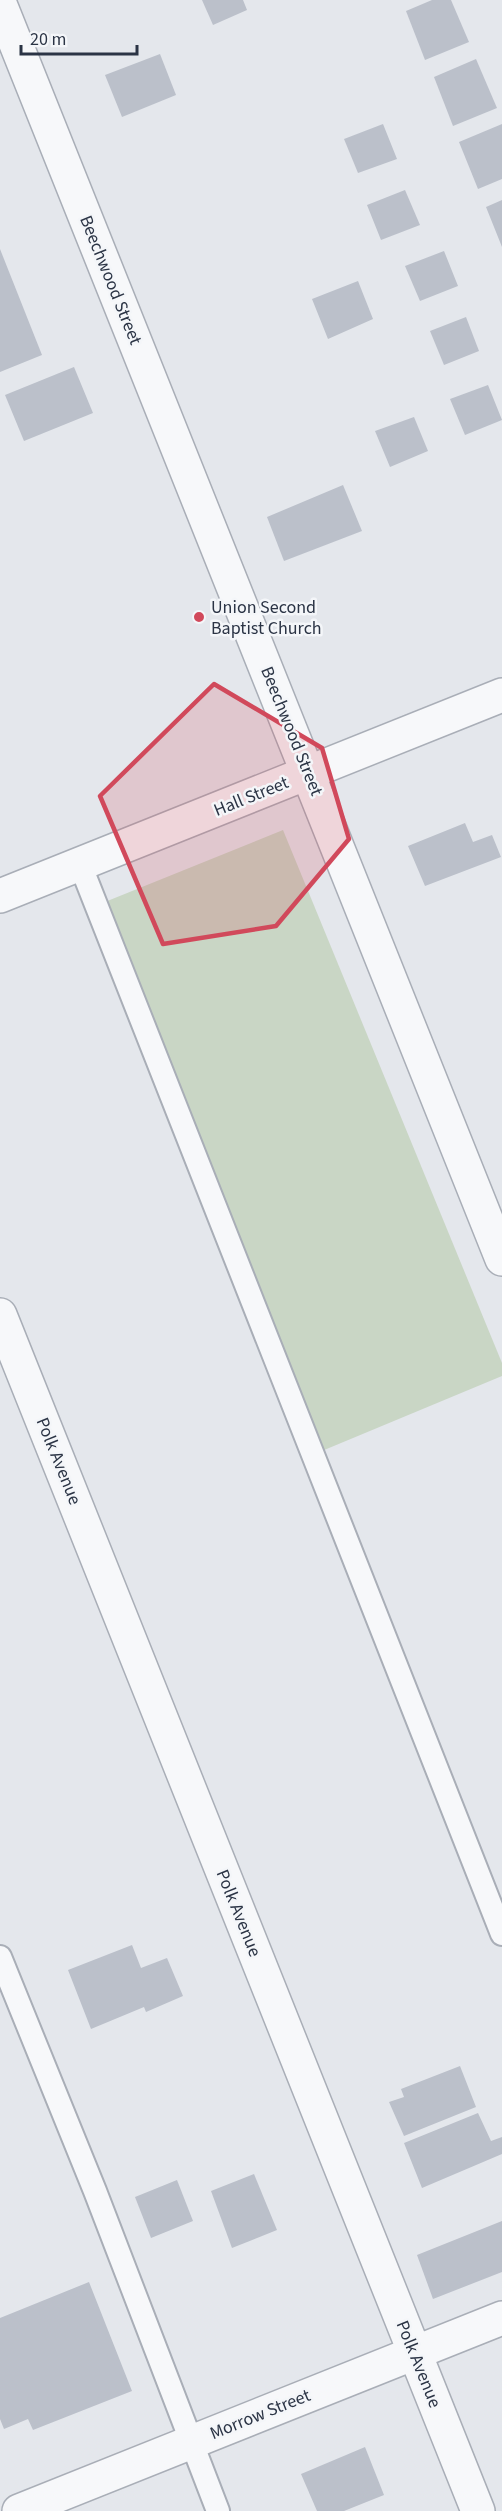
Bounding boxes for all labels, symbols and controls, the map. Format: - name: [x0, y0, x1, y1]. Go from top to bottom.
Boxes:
- scale bar: [21, 18, 136, 56]
- text: 20 m: [30, 27, 66, 52]
- street label: Beechwood Street: [73, 212, 148, 349]
- place label: Union Second Baptist Church: [211, 595, 322, 641]
- marker: Union Second Baptist Church: [192, 610, 206, 624]
- street label: Beechwood Street: [254, 663, 329, 800]
- street label: Hall Street: [210, 770, 292, 823]
- street label: Polk Avenue: [30, 1414, 87, 1509]
- street label: Polk Avenue: [210, 1866, 267, 1961]
- street label: Polk Avenue: [390, 2317, 447, 2412]
- street label: Morrow Street: [206, 2383, 314, 2446]

